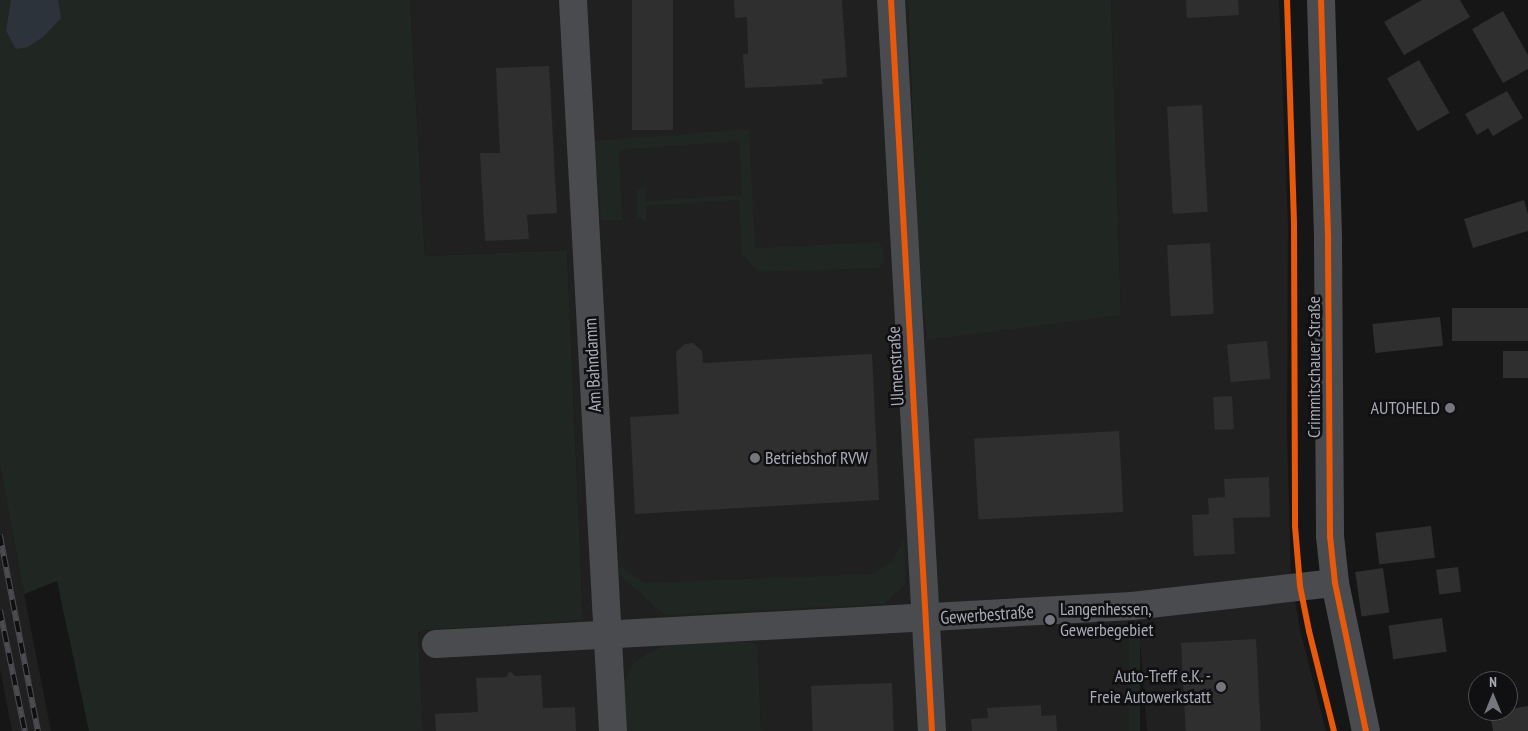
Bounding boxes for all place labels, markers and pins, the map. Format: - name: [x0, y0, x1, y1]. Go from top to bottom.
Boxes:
- place label: AUTOHELD: [1371, 397, 1440, 419]
- marker: AUTOHELD: [1444, 402, 1456, 414]
- place label: Betriebshof RVW: [765, 447, 868, 469]
- marker: Betriebshof RVW: [749, 452, 761, 464]
- place label: Langenhessen, Gewerbegebiet: [1060, 599, 1153, 642]
- marker: Langenhessen, Gewerbegebiet: [1044, 614, 1056, 626]
- place label: Auto-Treff e.K. - Freie Autowerkstatt: [1089, 666, 1211, 709]
- marker: Auto-Treff e.K. - Freie Autowerkstatt: [1215, 681, 1227, 693]

